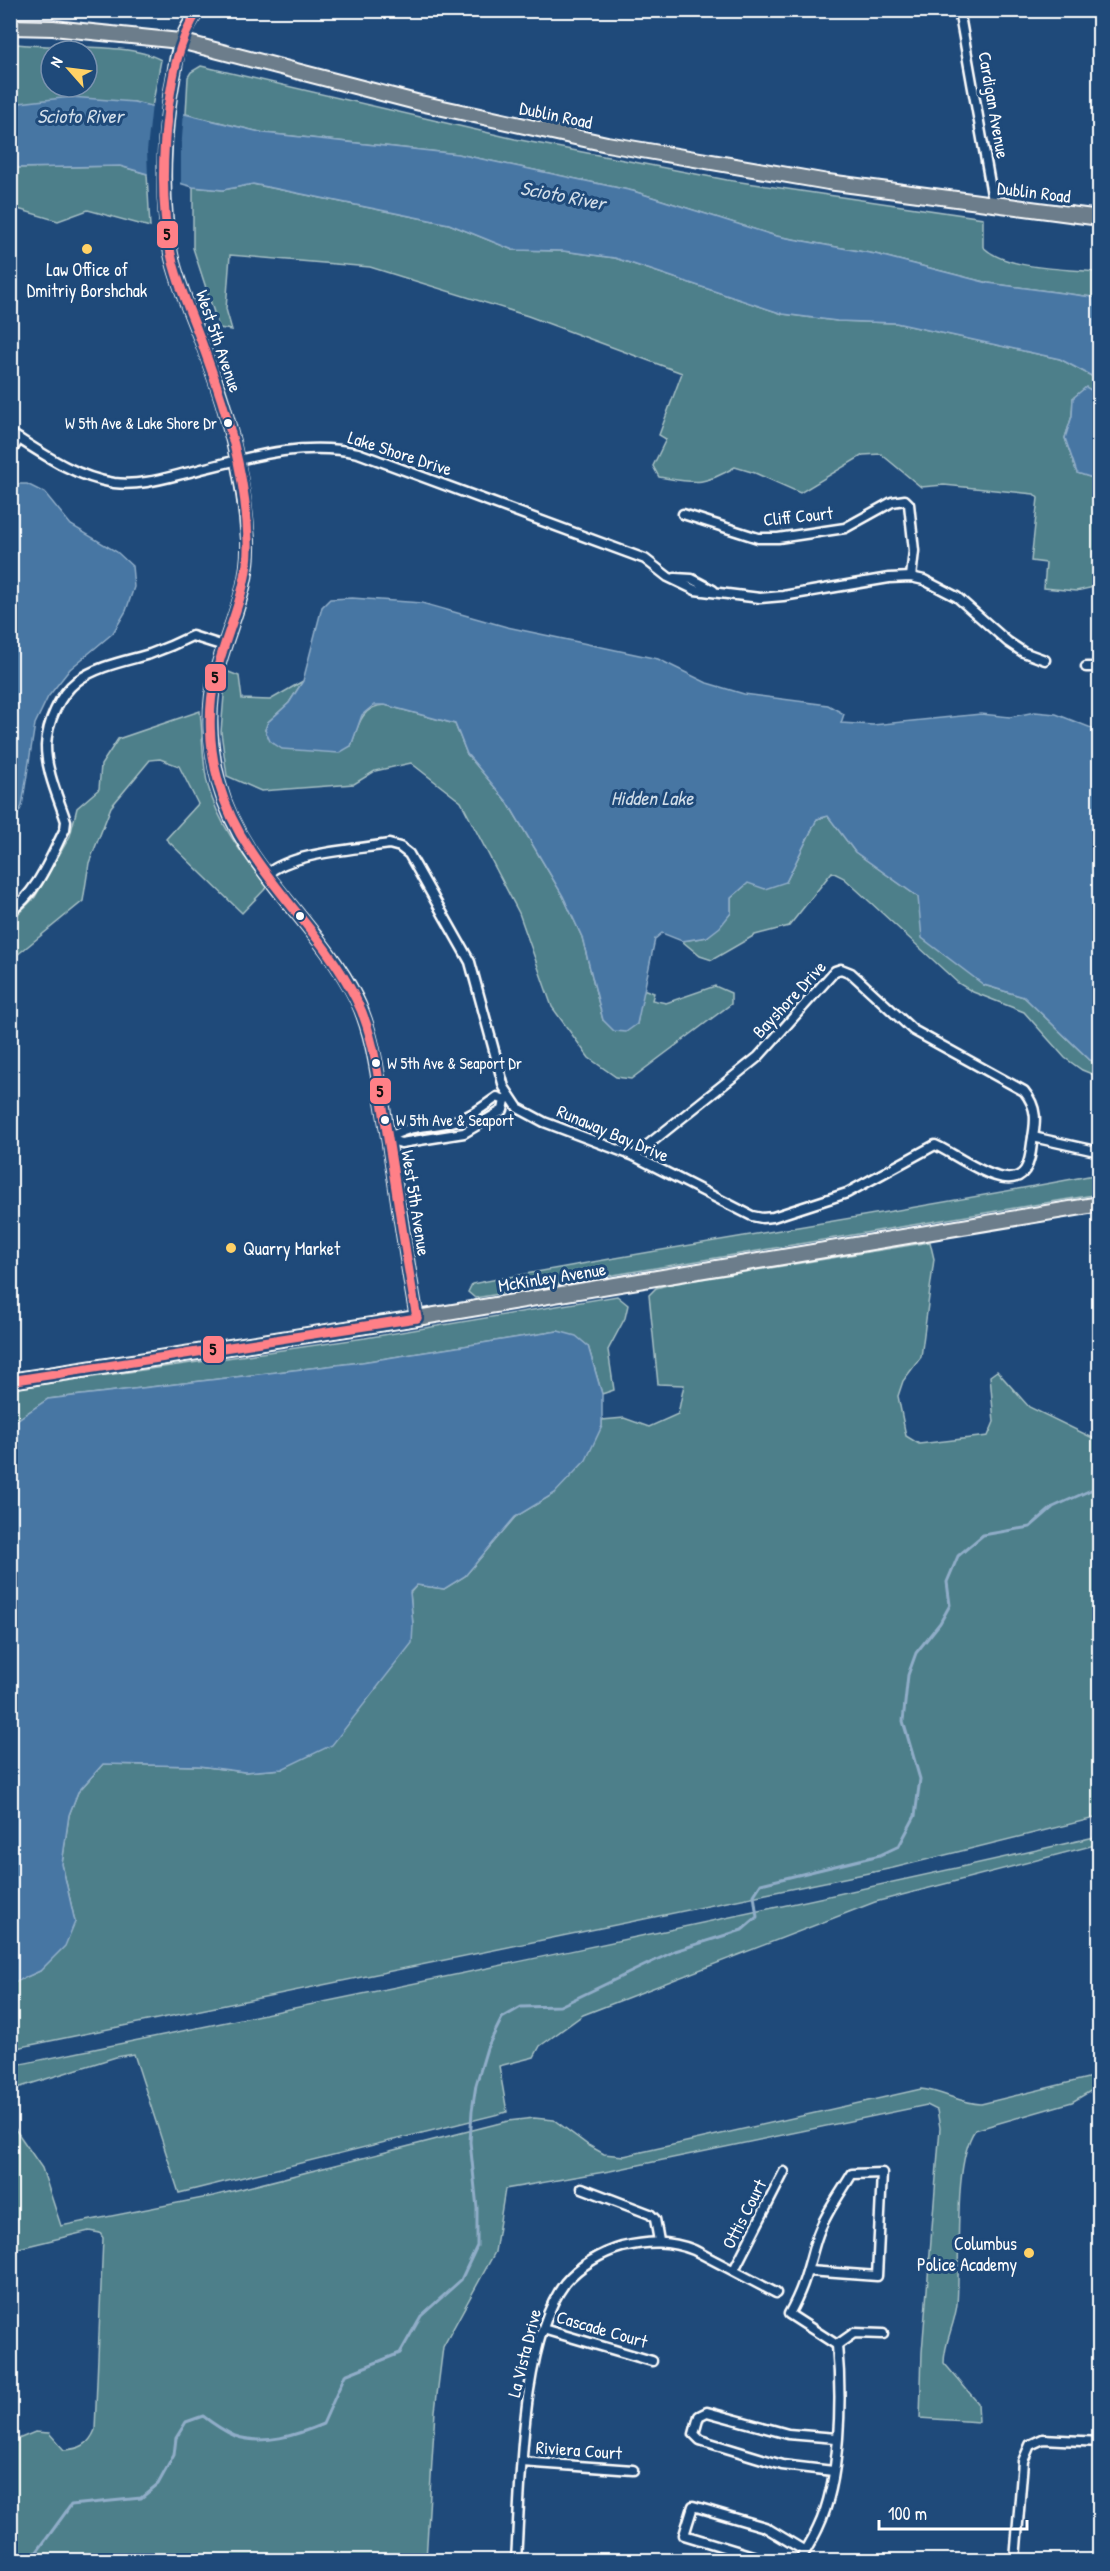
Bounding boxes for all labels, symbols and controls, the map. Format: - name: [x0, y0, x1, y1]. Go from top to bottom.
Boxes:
- north arrow: [39, 39, 99, 99]
- street label: Cardigan Avenue: [972, 50, 1016, 160]
- text: N: [44, 53, 68, 71]
- street label: Dublin Road: [517, 95, 595, 135]
- water label: Scioto River: [37, 102, 125, 129]
- water label: Scioto River: [518, 174, 610, 217]
- street label: Dublin Road: [996, 175, 1072, 209]
- line badge: 5: [156, 220, 179, 249]
- text: 5: [164, 223, 171, 245]
- marker: Law Office of Dmitriy Borshchak: [80, 242, 94, 256]
- place label: Law Office of Dmitriy Borshchak: [27, 257, 148, 303]
- street label: West 5th Avenue: [190, 287, 248, 395]
- place label: W 5th Ave & Lake Shore Dr: [65, 412, 217, 434]
- marker: W 5th Ave & Lake Shore Dr: [222, 417, 234, 429]
- street label: Lake Shore Drive: [345, 424, 455, 482]
- street label: Cliff Court: [762, 500, 835, 532]
- line badge: 5: [204, 663, 227, 692]
- text: 5: [212, 666, 219, 688]
- water label: Hidden Lake: [611, 784, 694, 811]
- unlabelled marker: [294, 910, 306, 922]
- street label: Bayshore Drive: [747, 955, 831, 1043]
- place label: W 5th Ave & Seaport Dr: [387, 1052, 522, 1074]
- marker: W 5th Ave & Seaport Dr: [370, 1057, 382, 1069]
- line badge: 5: [369, 1077, 392, 1105]
- text: 5: [377, 1080, 384, 1102]
- street label: Runaway Bay Drive: [553, 1098, 673, 1168]
- place label: W 5th Ave & Seaport: [396, 1109, 514, 1131]
- marker: W 5th Ave & Seaport: [379, 1114, 391, 1126]
- street label: West 5th Avenue: [395, 1148, 437, 1258]
- place label: Quarry Market: [243, 1236, 341, 1261]
- marker: Quarry Market: [224, 1241, 238, 1255]
- street label: McKinley Avenue: [496, 1256, 608, 1298]
- line badge: 5: [202, 1335, 225, 1364]
- text: 5: [210, 1338, 217, 1360]
- street label: Ottis Court: [716, 2174, 773, 2253]
- place label: Columbus Police Academy: [917, 2231, 1017, 2277]
- marker: Columbus Police Academy: [1022, 2246, 1036, 2260]
- street label: Cascade Court: [554, 2304, 651, 2354]
- street label: La Vista Drive: [501, 2306, 547, 2400]
- street label: Riviera Court: [535, 2435, 624, 2466]
- scale bar: [879, 2493, 1028, 2531]
- text: 100 m: [888, 2501, 927, 2526]

